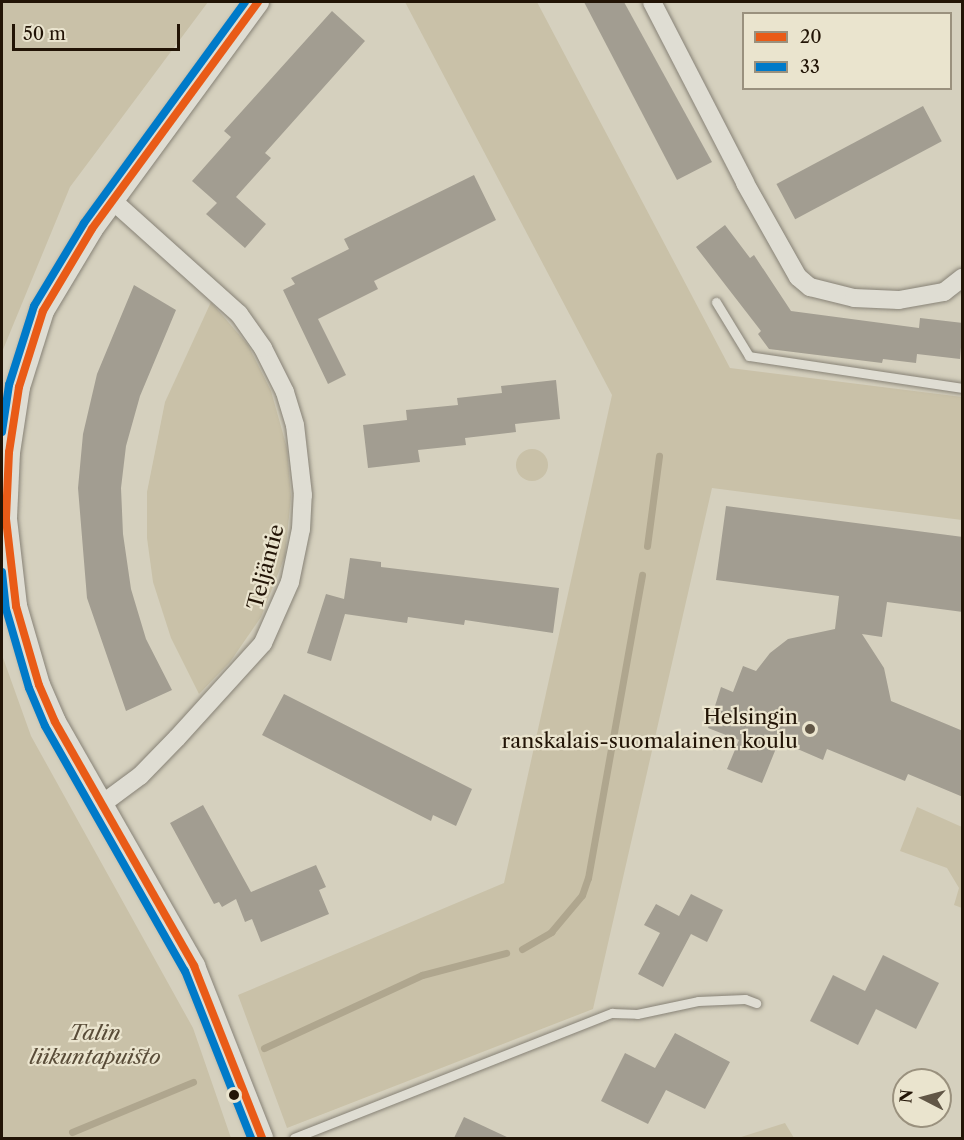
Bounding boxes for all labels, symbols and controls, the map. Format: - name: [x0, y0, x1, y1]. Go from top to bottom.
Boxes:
- scale bar: [15, 12, 183, 50]
- legend: [742, 12, 952, 90]
- text: 50 m: [23, 23, 66, 45]
- text: 20: [800, 26, 822, 48]
- text: 33: [800, 56, 820, 78]
- street label: Teljäntie: [243, 521, 289, 613]
- place label: Helsingin ranskalais-suomalainen koulu: [501, 704, 798, 754]
- marker: Helsingin ranskalais-suomalainen koulu: [803, 722, 817, 736]
- park label: Talin liikuntapuisto: [30, 1020, 160, 1070]
- north arrow: [892, 1068, 952, 1128]
- text: N: [895, 1088, 917, 1104]
- unlabelled marker: [228, 1089, 240, 1101]

